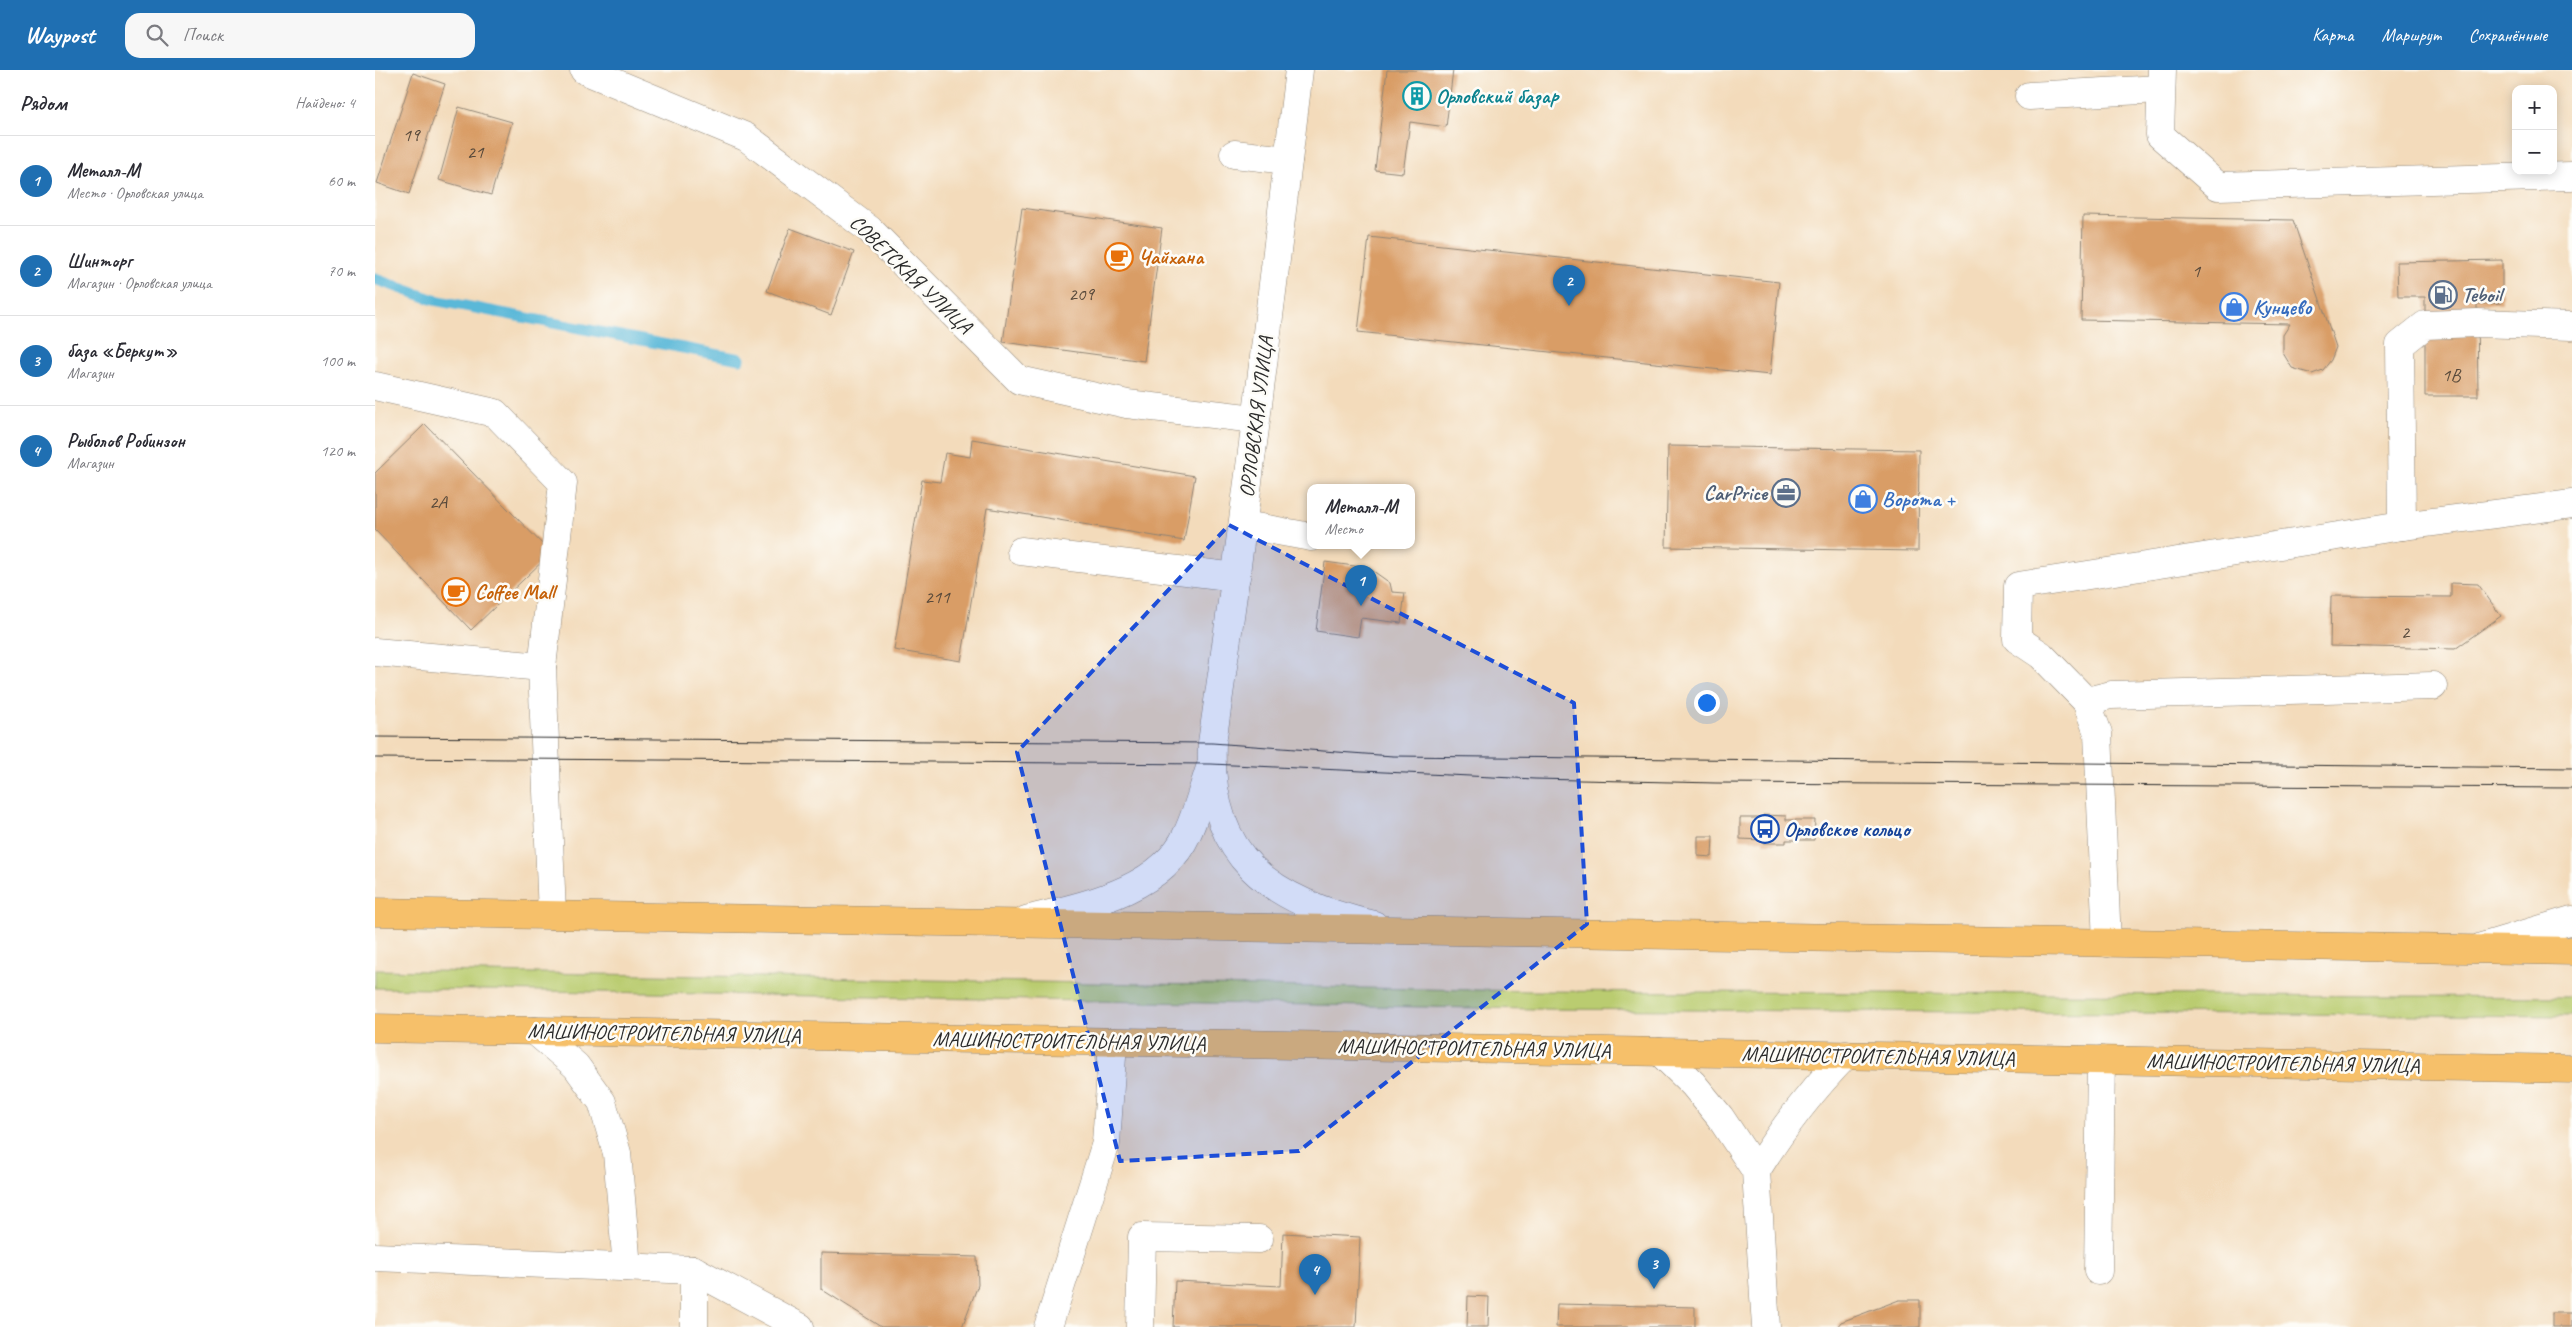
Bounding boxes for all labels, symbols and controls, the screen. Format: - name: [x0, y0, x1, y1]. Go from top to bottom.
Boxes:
- search box: [125, 13, 475, 58]
- text: Waypost: [25, 20, 95, 50]
- icon: search: [143, 21, 171, 49]
- text: Поиск: [183, 23, 223, 47]
- text: Карта: [2312, 24, 2353, 46]
- text: Маршрут: [2381, 24, 2441, 46]
- text: Сохранённые: [2469, 24, 2547, 46]
- building icon: Орловский базар: [1402, 81, 1432, 111]
- place label: Орловский базар: [1436, 83, 1560, 110]
- map controls: [2512, 85, 2557, 175]
- button: +: [2512, 85, 2557, 130]
- text: Рядом: [20, 90, 67, 116]
- text: Найдено: 4: [295, 93, 355, 113]
- house number: 19: [402, 123, 421, 147]
- button: −: [2512, 130, 2557, 175]
- house number: 21: [466, 140, 485, 164]
- text: Металл-М: [67, 159, 140, 183]
- text: 1: [32, 171, 40, 191]
- text: 60 m: [328, 171, 355, 191]
- text: Место · Орловская улица: [67, 183, 203, 203]
- street label: СОВЕТСКАЯ УЛИЦА: [844, 209, 979, 340]
- cafe icon: Чайхана: [1104, 242, 1134, 272]
- place label: Чайхана: [1138, 244, 1205, 270]
- text: Шинторг: [67, 249, 132, 273]
- house number: 1: [2192, 259, 2202, 283]
- text: 2: [32, 261, 40, 281]
- text: 70 m: [328, 261, 355, 281]
- pin: 2: [1553, 265, 1585, 306]
- text: Магазин · Орловская улица: [67, 273, 212, 293]
- fuel station icon: Teboil: [2428, 280, 2458, 310]
- house number: 209: [1068, 282, 1095, 306]
- place label: Teboil: [2462, 282, 2506, 308]
- shop icon: Кунцево: [2219, 292, 2249, 322]
- place label: Кунцево: [2253, 294, 2313, 320]
- street label: ОРЛОВСКАЯ УЛИЦА: [1233, 334, 1279, 499]
- text: база «Беркут»: [67, 339, 177, 363]
- text: 3: [32, 351, 40, 371]
- text: 100 m: [321, 351, 355, 371]
- text: Магазин: [67, 363, 114, 383]
- house number: 1В: [2442, 363, 2461, 387]
- text: Рыболов Робинзон: [67, 429, 185, 453]
- text: 4: [32, 441, 40, 461]
- text: 120 m: [321, 441, 355, 461]
- text: Магазин: [67, 453, 114, 473]
- office icon: CarPrice: [1771, 478, 1801, 508]
- place label: CarPrice: [1704, 480, 1769, 506]
- popup: [1307, 484, 1415, 549]
- shop icon: Ворота +: [1848, 484, 1878, 514]
- place label: Ворота +: [1882, 486, 1957, 512]
- house number: 2А: [429, 490, 449, 514]
- text: Металл-М: [1325, 495, 1397, 519]
- text: Место: [1325, 519, 1363, 539]
- pin: 1: [1345, 565, 1377, 606]
- cafe icon: Coffee Mall: [441, 577, 471, 607]
- place label: Coffee Mall: [475, 579, 559, 605]
- house number: 211: [924, 585, 951, 609]
- house number: 2: [2401, 620, 2411, 644]
- your location: [1694, 690, 1720, 716]
- bus stop icon: Орловское кольцо: [1750, 814, 1780, 844]
- place label: Орловское кольцо: [1784, 816, 1912, 842]
- street label: МАШИНОСТРОИТЕЛЬНАЯ УЛИЦА: [527, 1018, 801, 1048]
- street label: МАШИНОСТРОИТЕЛЬНАЯ УЛИЦА: [932, 1026, 1206, 1056]
- street label: МАШИНОСТРОИТЕЛЬНАЯ УЛИЦА: [1337, 1033, 1611, 1063]
- street label: МАШИНОСТРОИТЕЛЬНАЯ УЛИЦА: [1741, 1041, 2015, 1071]
- street label: МАШИНОСТРОИТЕЛЬНАЯ УЛИЦА: [2146, 1048, 2420, 1078]
- pin: 3: [1638, 1248, 1670, 1289]
- pin: 4: [1299, 1254, 1331, 1295]

